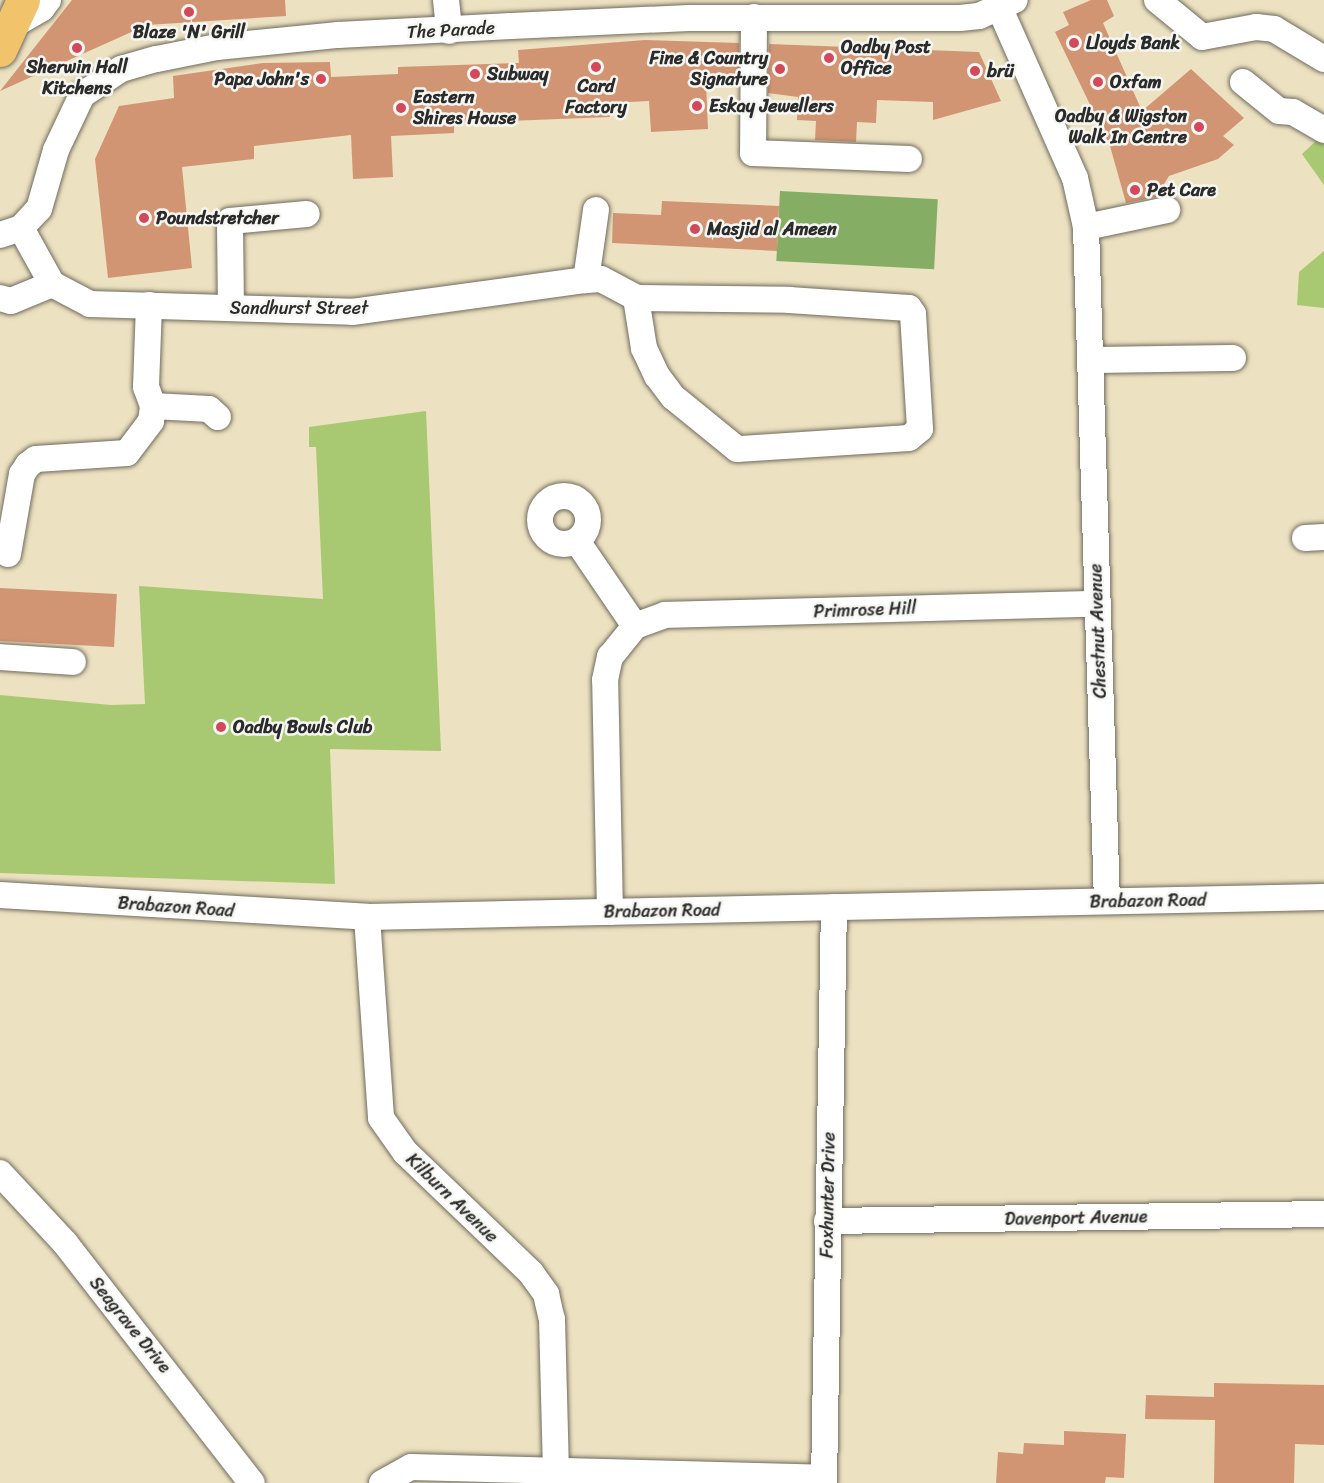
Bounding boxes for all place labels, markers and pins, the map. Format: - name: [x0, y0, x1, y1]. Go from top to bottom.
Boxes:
- marker: Blaze 'N' Grill: [182, 5, 196, 19]
- place label: Blaze 'N' Grill: [133, 21, 245, 43]
- place label: Lloyds Bank: [1086, 32, 1180, 54]
- marker: Lloyds Bank: [1067, 36, 1081, 50]
- place label: Oadby Post Office: [841, 37, 931, 80]
- marker: Sherwin Hall Kitchens: [70, 41, 84, 55]
- place label: Fine & Country Signature: [649, 48, 768, 90]
- marker: Oadby Post Office: [822, 51, 836, 65]
- place label: Sherwin Hall Kitchens: [26, 57, 128, 100]
- marker: Card Factory: [589, 60, 603, 74]
- place label: brü: [987, 60, 1014, 82]
- marker: Fine & Country Signature: [773, 62, 787, 76]
- place label: Subway: [487, 63, 549, 85]
- marker: brü: [968, 64, 982, 78]
- marker: Subway: [468, 67, 482, 81]
- place label: Papa John's: [215, 68, 309, 90]
- place label: Oxfam: [1110, 71, 1162, 93]
- marker: Papa John's: [314, 72, 328, 86]
- marker: Oxfam: [1091, 75, 1105, 89]
- place label: Card Factory: [565, 76, 627, 118]
- place label: Eastern Shires House: [413, 87, 516, 130]
- place label: Eskay Jewellers: [709, 95, 834, 117]
- marker: Eskay Jewellers: [690, 99, 704, 113]
- marker: Eastern Shires House: [394, 101, 408, 115]
- place label: Oadby & Wigston Walk In Centre: [1055, 106, 1187, 148]
- marker: Oadby & Wigston Walk In Centre: [1192, 120, 1206, 134]
- place label: Pet Care: [1147, 179, 1217, 201]
- marker: Pet Care: [1128, 183, 1142, 197]
- place label: Poundstretcher: [156, 207, 279, 229]
- marker: Poundstretcher: [137, 211, 151, 225]
- place label: Masjid al Ameen: [707, 218, 837, 240]
- marker: Masjid al Ameen: [688, 222, 702, 236]
- place label: Oadby Bowls Club: [233, 716, 372, 738]
- marker: Oadby Bowls Club: [214, 720, 228, 734]

